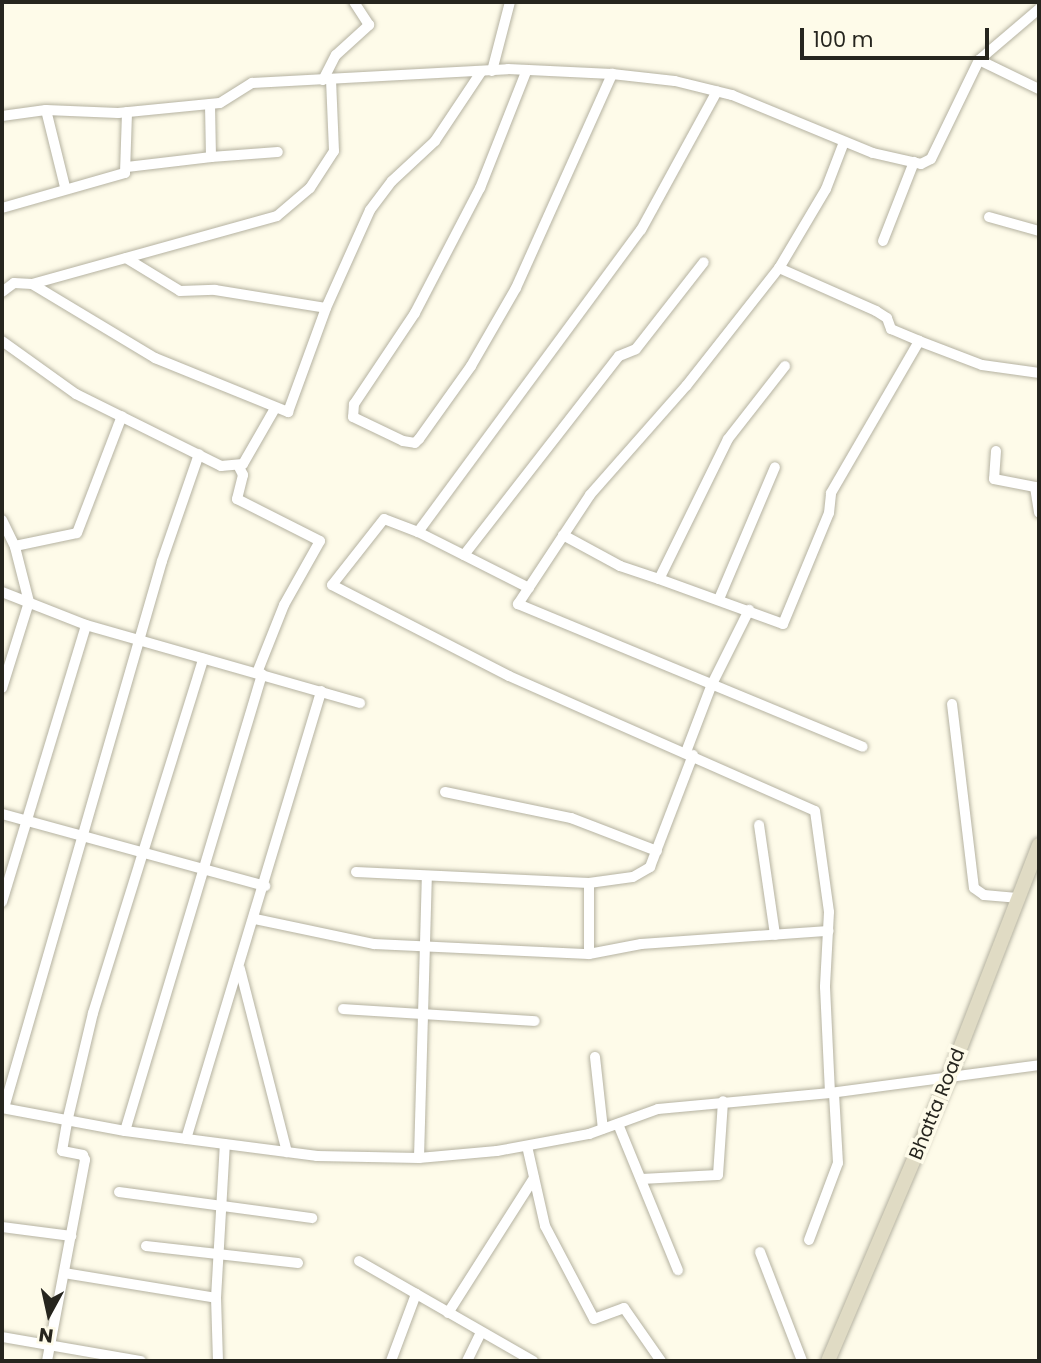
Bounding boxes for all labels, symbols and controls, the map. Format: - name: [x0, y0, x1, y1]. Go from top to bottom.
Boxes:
- scale bar: [803, 14, 992, 58]
- text: 100 m: [813, 25, 873, 54]
- street label: Bhatta Road: [904, 1045, 970, 1163]
- north arrow: [14, 1279, 84, 1349]
- text: N: [37, 1321, 55, 1350]

